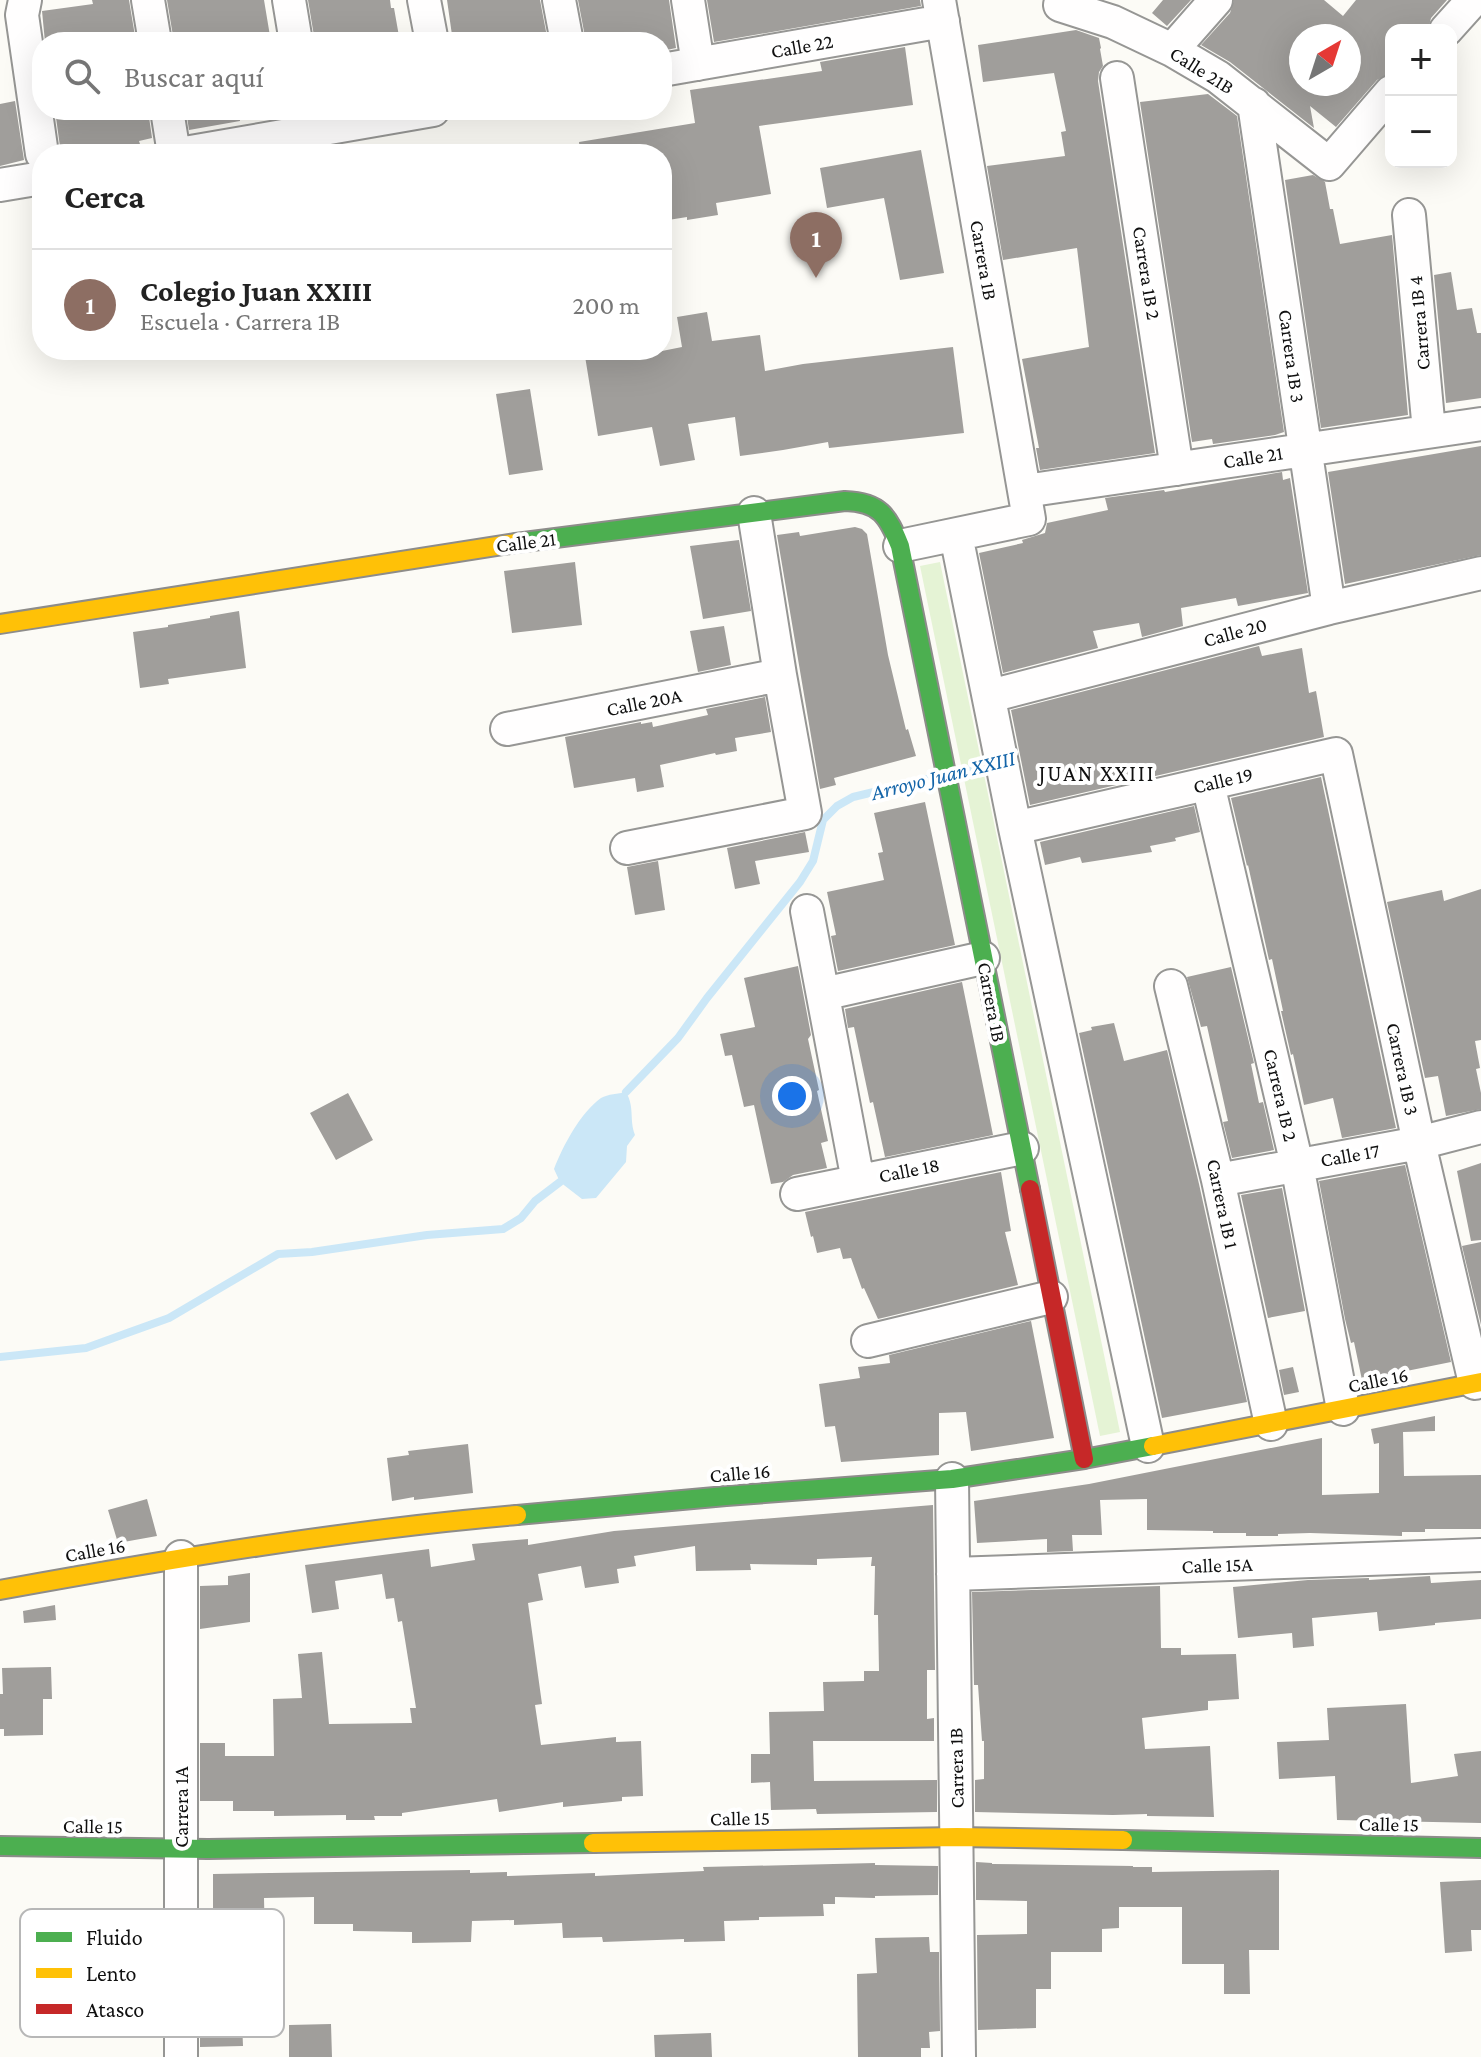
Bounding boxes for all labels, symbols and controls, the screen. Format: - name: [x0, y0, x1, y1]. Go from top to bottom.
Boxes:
- north arrow: [1289, 24, 1361, 96]
- map controls: [1385, 24, 1457, 168]
- button: +: [1385, 24, 1457, 96]
- street label: Calle 22: [769, 30, 835, 62]
- search box: [32, 32, 672, 120]
- street label: Calle 21B: [1166, 42, 1238, 98]
- icon: search: [60, 54, 104, 98]
- text: Buscar aquí: [124, 60, 264, 93]
- button: −: [1385, 96, 1457, 168]
- text: Cerca: [64, 178, 145, 215]
- pin: 1: [790, 212, 842, 278]
- street label: Carrera 1B: [966, 218, 1002, 302]
- street label: Carrera 1B 2: [1129, 225, 1165, 321]
- text: Colegio Juan XXIII: [140, 274, 372, 307]
- street label: Carrera 1B 4: [1404, 275, 1434, 371]
- text: 1: [85, 291, 95, 320]
- text: 200 m: [572, 291, 640, 320]
- text: Escuela · Carrera 1B: [140, 307, 340, 336]
- street label: Carrera 1B 3: [1275, 308, 1309, 404]
- street label: Calle 21: [1222, 441, 1284, 473]
- street label: Calle 21: [495, 527, 557, 557]
- street label: Calle 20: [1201, 613, 1269, 651]
- street label: Calle 20A: [605, 684, 684, 720]
- water label: Arroyo Juan XXIII: [867, 745, 1019, 805]
- district label: JUAN XXIII: [1037, 761, 1155, 786]
- street label: Calle 19: [1191, 762, 1255, 798]
- street label: Carrera 1B: [973, 960, 1011, 1044]
- street label: Carrera 1B 3: [1382, 1021, 1424, 1117]
- street label: Carrera 1B 2: [1260, 1047, 1302, 1143]
- your location: [772, 1076, 812, 1116]
- street label: Calle 17: [1319, 1139, 1381, 1171]
- street label: Calle 18: [877, 1153, 941, 1187]
- street label: Carrera 1B 1: [1203, 1157, 1243, 1251]
- street label: Calle 16: [1346, 1363, 1410, 1397]
- street label: Calle 16: [709, 1459, 771, 1487]
- street label: Calle 16: [63, 1534, 127, 1566]
- street label: Calle 15A: [1181, 1553, 1254, 1577]
- street label: Carrera 1B: [944, 1727, 968, 1809]
- street label: Carrera 1A: [170, 1766, 192, 1848]
- street label: Calle 15: [710, 1806, 770, 1830]
- street label: Calle 15: [1359, 1812, 1419, 1836]
- street label: Calle 15: [63, 1814, 123, 1838]
- legend: [20, 1909, 284, 2037]
- text: Fluido: [86, 1925, 143, 1950]
- text: Lento: [86, 1961, 137, 1986]
- text: Atasco: [86, 1997, 144, 2022]

